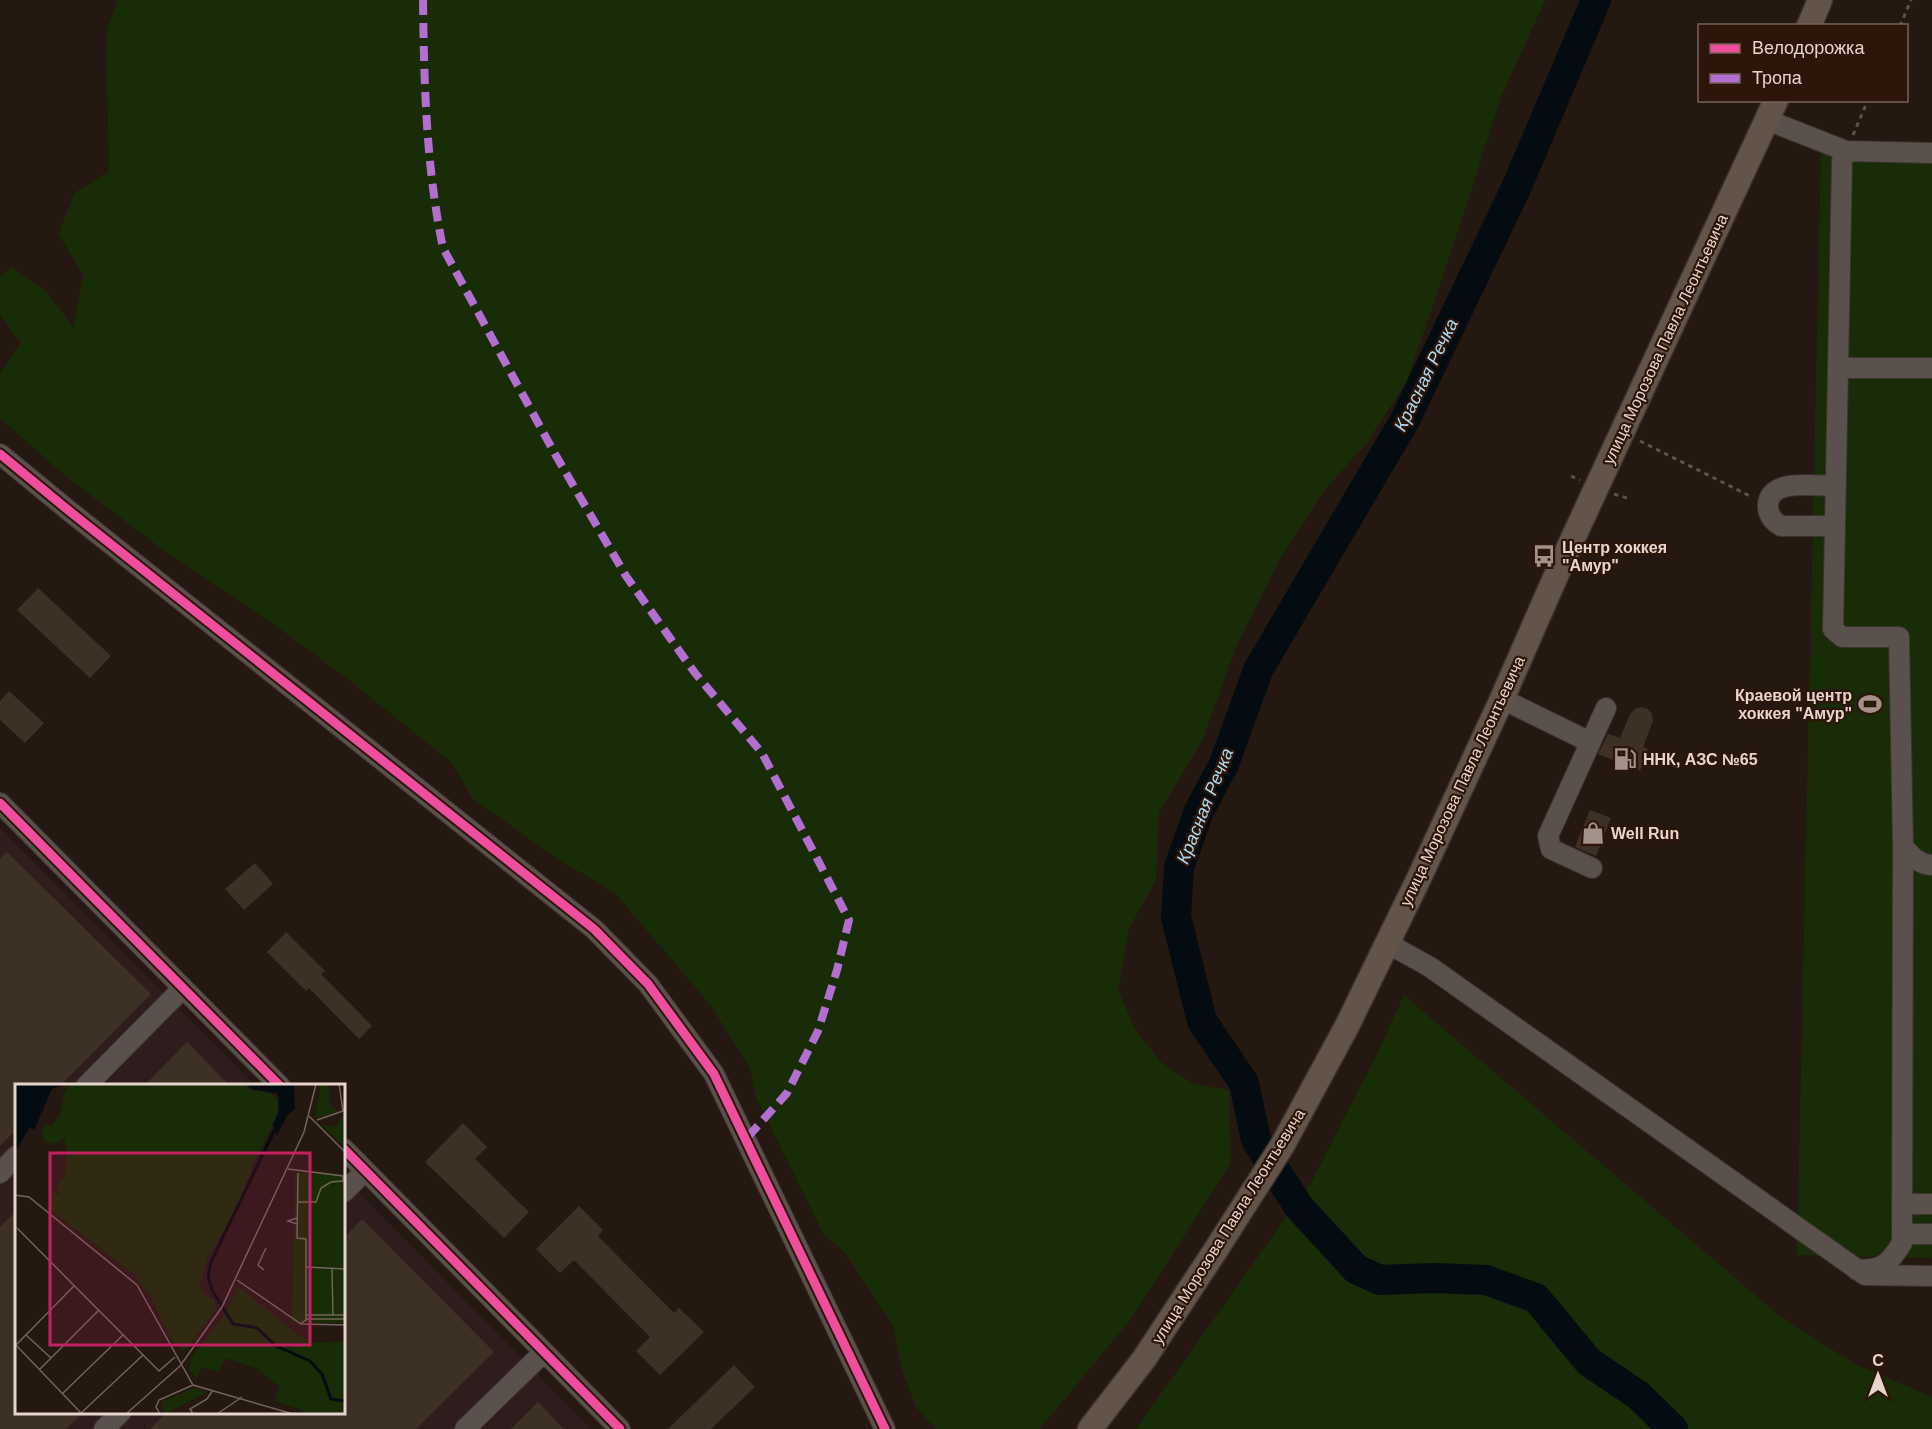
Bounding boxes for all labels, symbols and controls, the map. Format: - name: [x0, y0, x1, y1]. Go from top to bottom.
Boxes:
- legend: [1698, 24, 1908, 102]
- text: Велодорожка: [1752, 38, 1865, 58]
- text: Тропа: [1752, 68, 1803, 88]
- street label: улица Морозова Павла Леонтьевича: [1600, 211, 1731, 467]
- water label: Красная Речка: [1390, 315, 1462, 435]
- place label: Центр хоккея "Амур": [1562, 539, 1667, 574]
- bus stop icon: Центр хоккея "Амур": [1531, 543, 1557, 569]
- street label: улица Морозова Павла Леонтьевича: [1397, 653, 1528, 909]
- place label: Краевой центр хоккея "Амур": [1735, 687, 1852, 722]
- sports icon: Краевой центр хоккея "Амур": [1857, 691, 1883, 717]
- water label: Красная Речка: [1173, 745, 1237, 867]
- fuel station icon: ННК, АЗС №65: [1612, 746, 1638, 772]
- place label: ННК, АЗС №65: [1643, 751, 1758, 768]
- shop icon: Well Run: [1580, 820, 1606, 846]
- place label: Well Run: [1611, 825, 1679, 842]
- inset map: [15, 1084, 345, 1414]
- street label: улица Морозова Павла Леонтьевича: [1149, 1106, 1308, 1347]
- north arrow: [1848, 1345, 1908, 1405]
- text: С: [1872, 1352, 1884, 1369]

